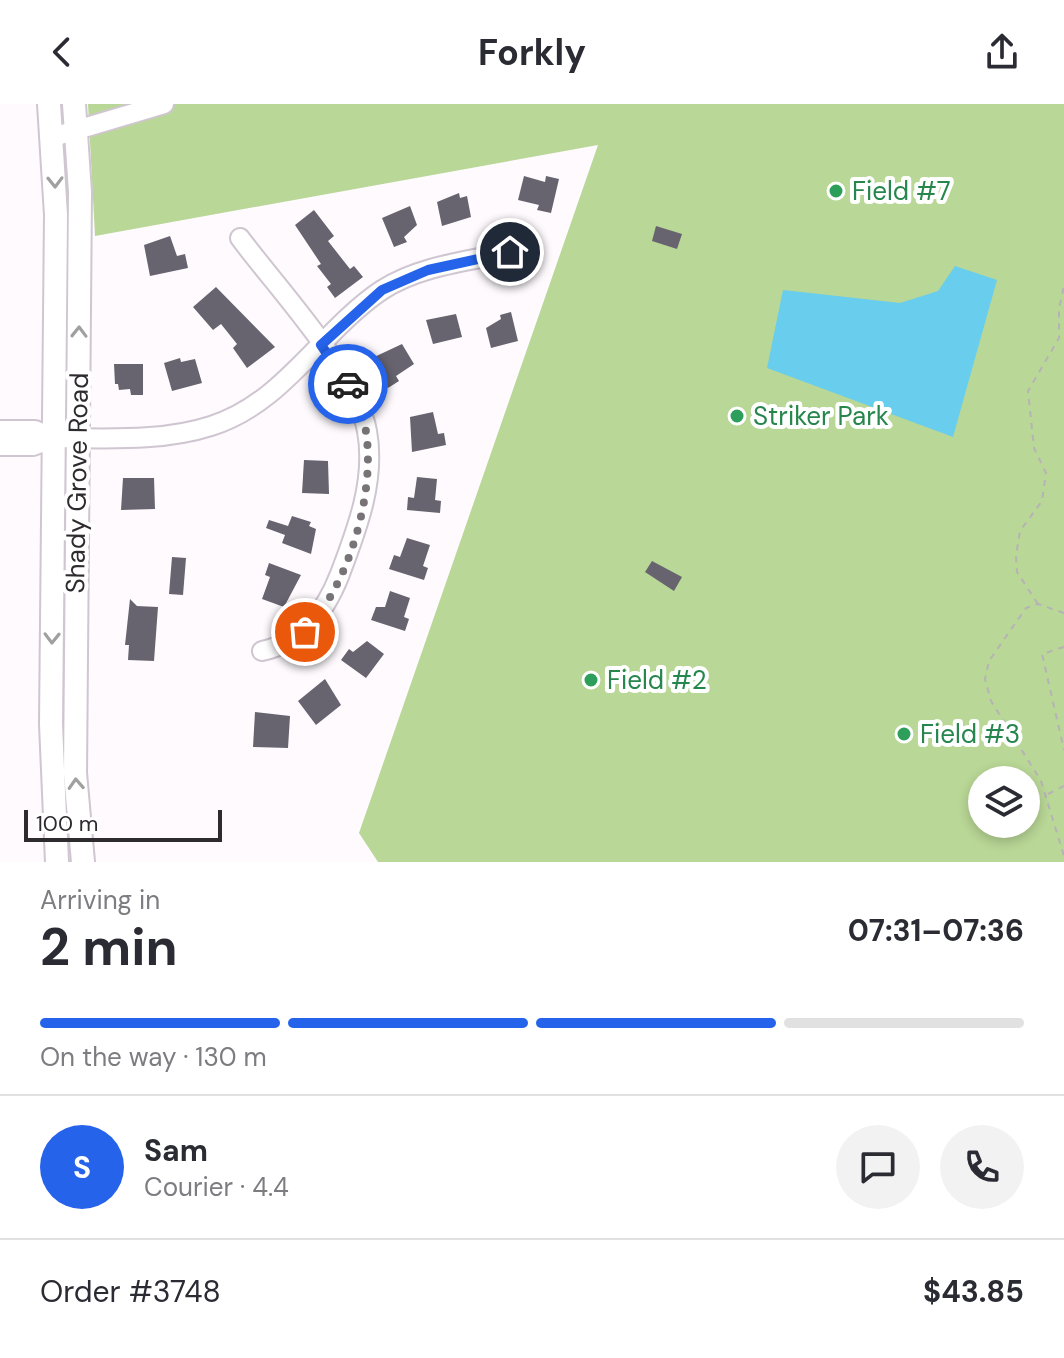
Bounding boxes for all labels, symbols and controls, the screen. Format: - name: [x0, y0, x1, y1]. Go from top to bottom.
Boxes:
- text: Forkly: [478, 29, 586, 76]
- icon: back: [40, 30, 84, 74]
- icon: share: [980, 30, 1024, 74]
- place label: Field #7: [852, 174, 951, 208]
- one-way arrow: [47, 176, 64, 189]
- marker: Field #7: [827, 182, 845, 200]
- pin: [476, 218, 544, 286]
- icon: home: [488, 230, 532, 274]
- one-way arrow: [70, 325, 87, 338]
- courier: [308, 344, 388, 424]
- icon: car: [326, 362, 370, 406]
- street label: Shady Grove Road: [58, 372, 96, 594]
- place label: Striker Park: [753, 399, 889, 433]
- marker: Striker Park: [728, 407, 746, 425]
- pin: [271, 598, 339, 666]
- icon: bag: [283, 610, 327, 654]
- one-way arrow: [43, 632, 61, 645]
- place label: Field #2: [607, 663, 707, 697]
- marker: Field #2: [582, 671, 600, 689]
- place label: Field #3: [920, 717, 1020, 751]
- marker: Field #3: [895, 725, 913, 743]
- map controls: [968, 766, 1040, 838]
- button: layers: [968, 766, 1040, 838]
- one-way arrow: [68, 777, 85, 790]
- scale bar: [24, 806, 222, 842]
- text: 100 m: [36, 809, 98, 838]
- text: Arriving in: [40, 883, 160, 917]
- text: 07:31–07:36: [848, 911, 1024, 950]
- text: 2 min: [40, 913, 178, 981]
- text: On the way · 130 m: [40, 1040, 267, 1074]
- button: chat: [836, 1125, 920, 1209]
- button: phone: [940, 1125, 1024, 1209]
- text: Sam: [144, 1131, 208, 1170]
- text: S: [73, 1148, 91, 1187]
- text: Courier · 4.4: [144, 1170, 289, 1204]
- text: Order #3748: [40, 1272, 221, 1311]
- text: $43.85: [923, 1272, 1024, 1311]

